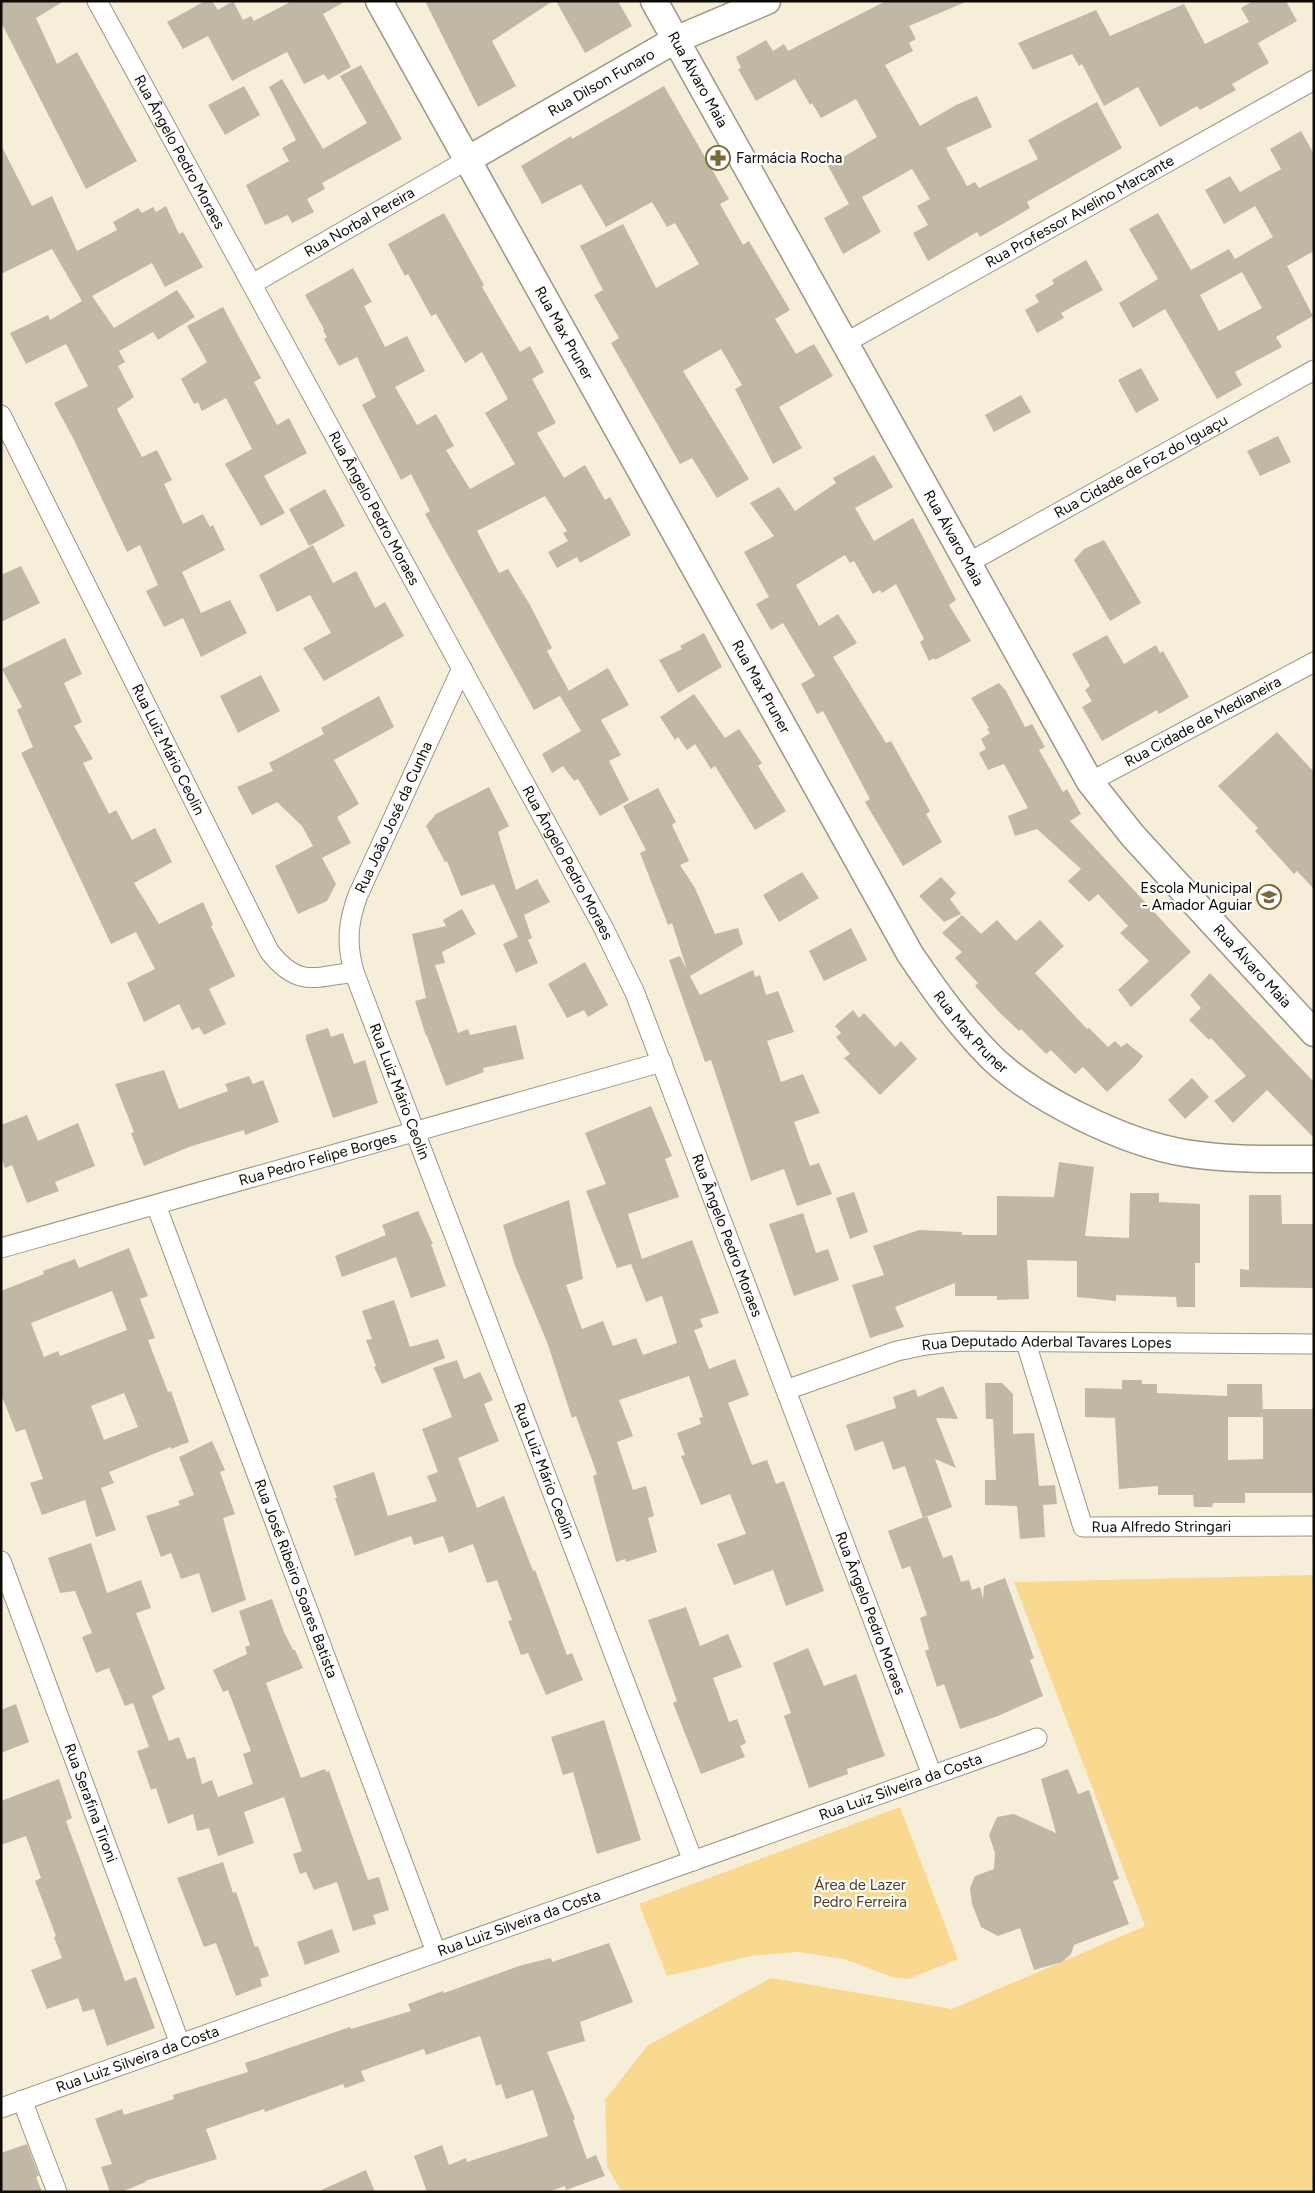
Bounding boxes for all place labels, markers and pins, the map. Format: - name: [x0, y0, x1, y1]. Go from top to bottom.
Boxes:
- pharmacy icon: Farmácia Rocha: [705, 145, 731, 171]
- place label: Farmácia Rocha: [736, 149, 842, 167]
- place label: Escola Municipal - Amador Aguiar: [1140, 879, 1252, 914]
- school or university icon: Escola Municipal - Amador Aguiar: [1256, 884, 1282, 910]

